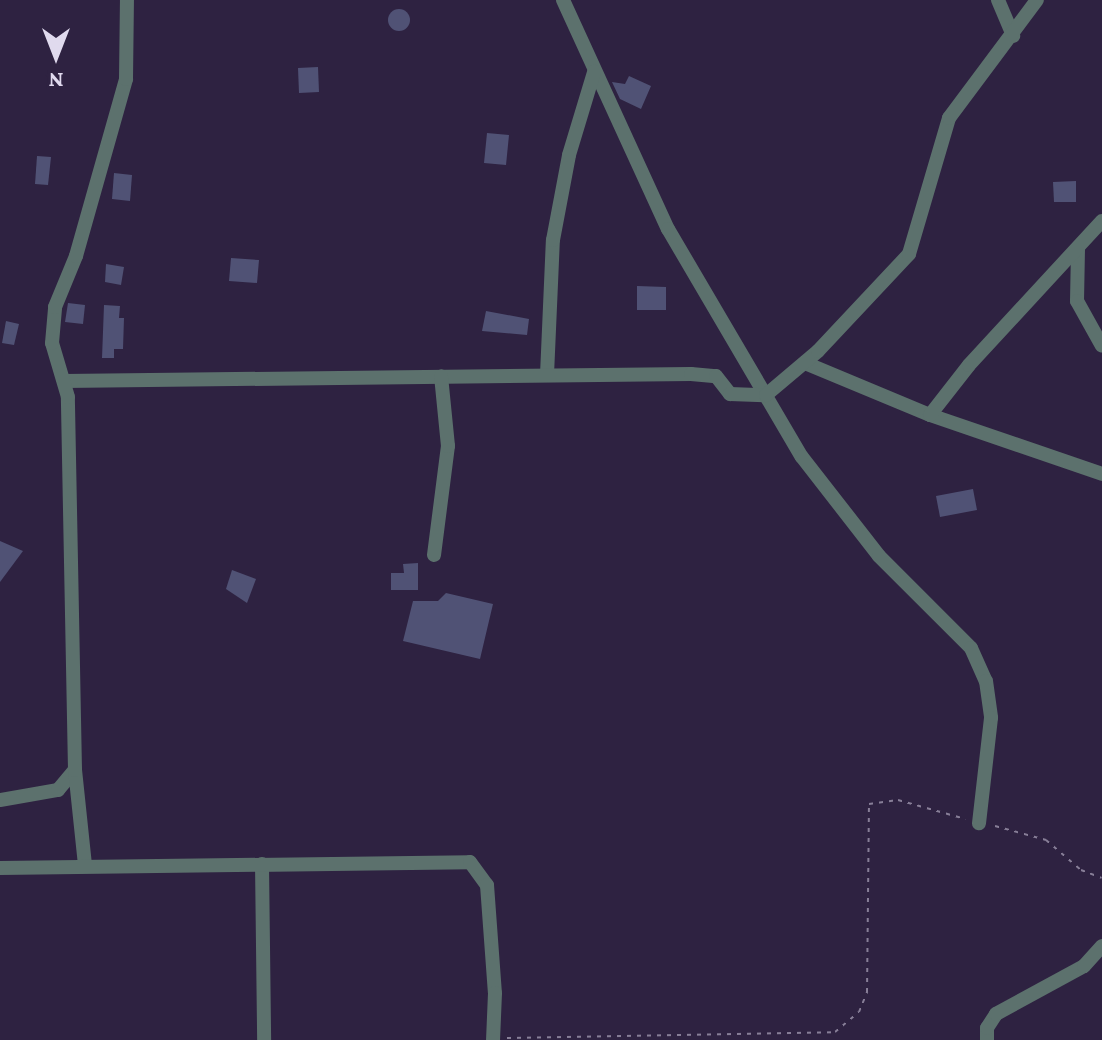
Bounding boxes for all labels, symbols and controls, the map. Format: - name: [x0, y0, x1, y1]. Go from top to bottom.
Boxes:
- north arrow: [16, 16, 96, 96]
- text: N: [49, 68, 64, 93]

